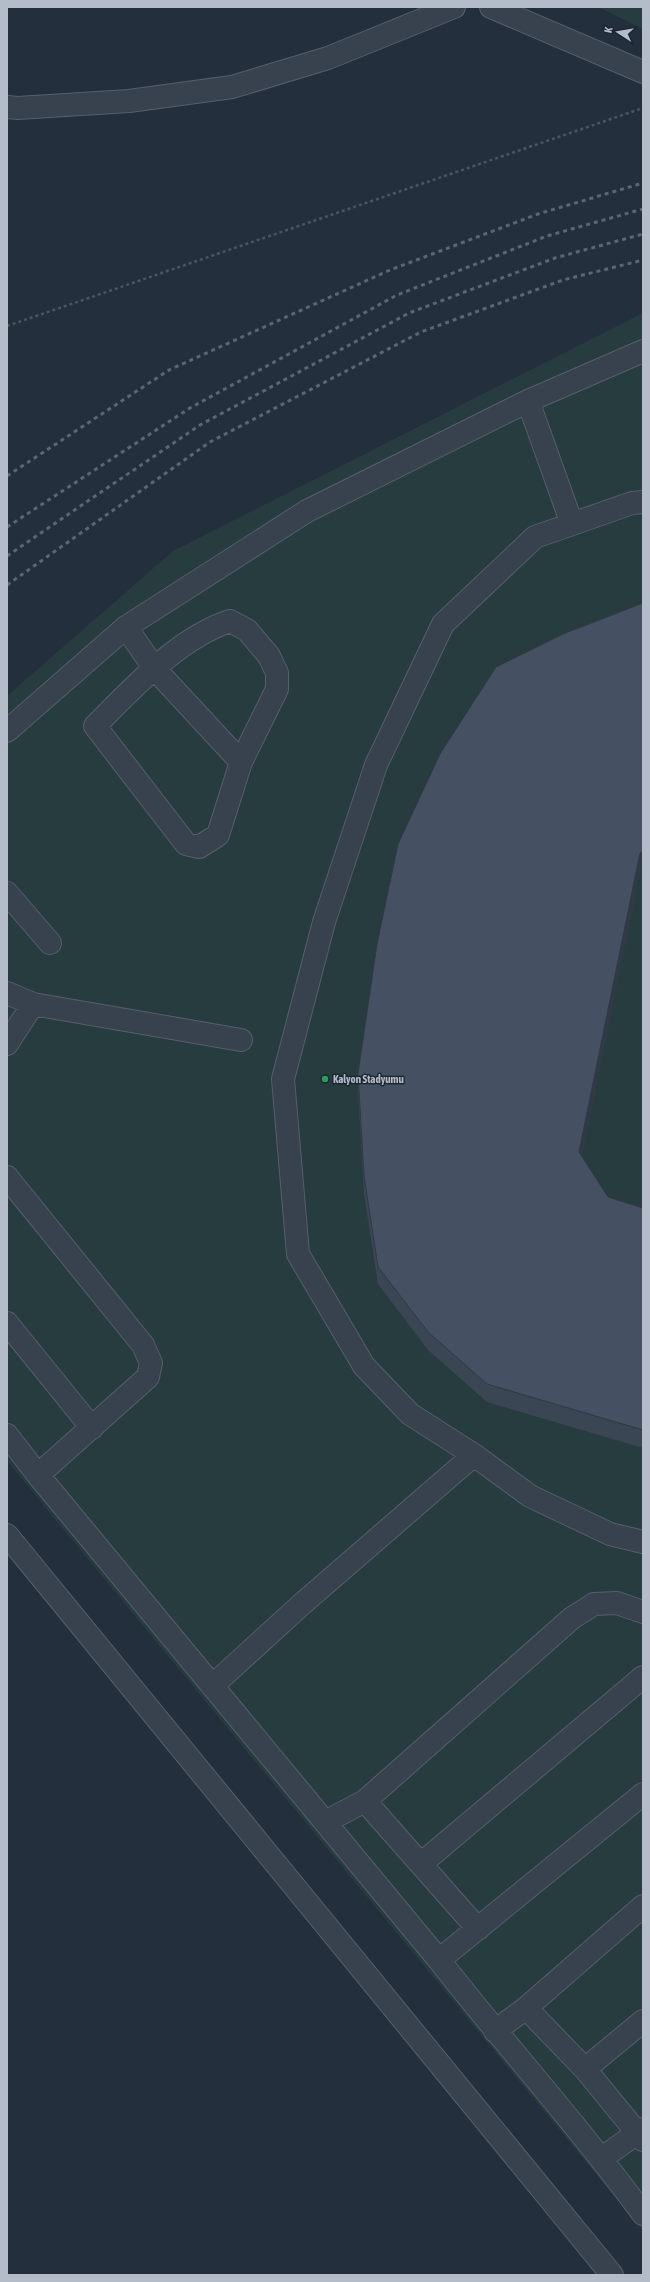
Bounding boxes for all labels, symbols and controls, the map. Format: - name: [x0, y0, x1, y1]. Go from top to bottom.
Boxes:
- north arrow: [598, 12, 638, 52]
- text: K: [602, 25, 615, 34]
- place label: Kalyon Stadyumu: [333, 1073, 404, 1085]
- marker: Kalyon Stadyumu: [320, 1074, 330, 1084]

